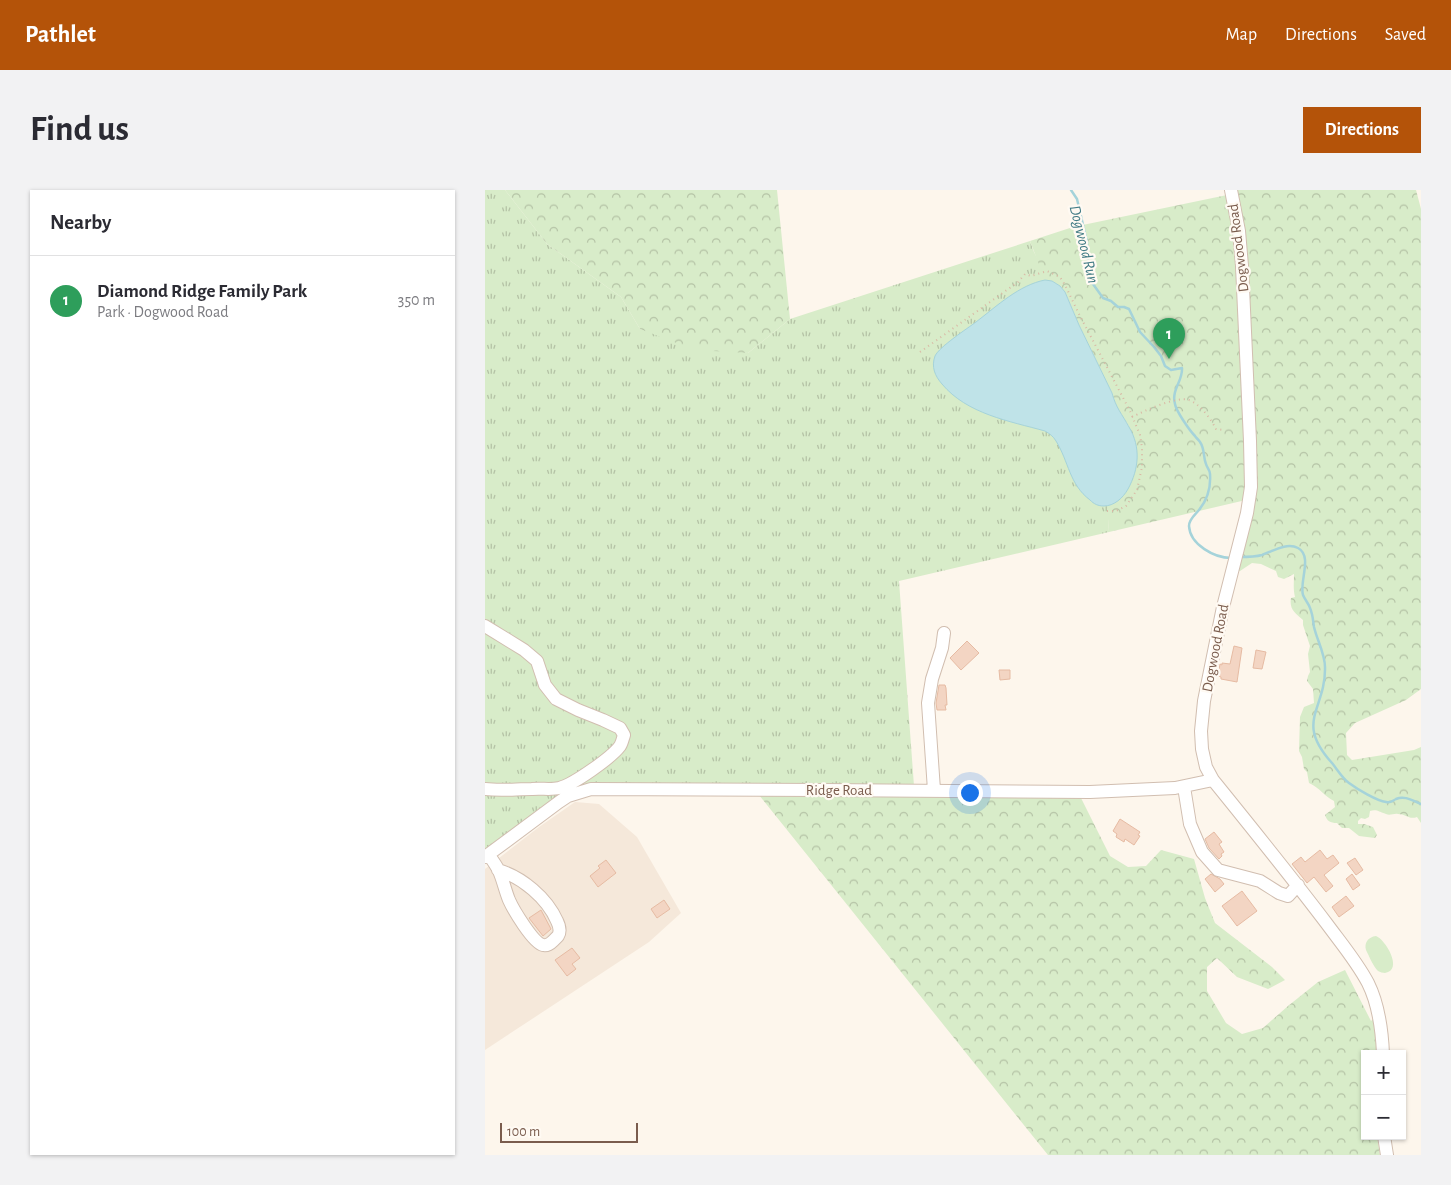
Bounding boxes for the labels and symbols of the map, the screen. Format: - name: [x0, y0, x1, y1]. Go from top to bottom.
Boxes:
- street label: Dogwood Road: [1226, 203, 1251, 293]
- water label: Dogwood Run: [1067, 204, 1101, 285]
- pin: 1: [1153, 318, 1185, 359]
- street label: Dogwood Road: [1200, 603, 1231, 693]
- your location: [957, 780, 983, 806]
- street label: Ridge Road: [806, 783, 872, 798]
- scale bar: [500, 1120, 637, 1143]

